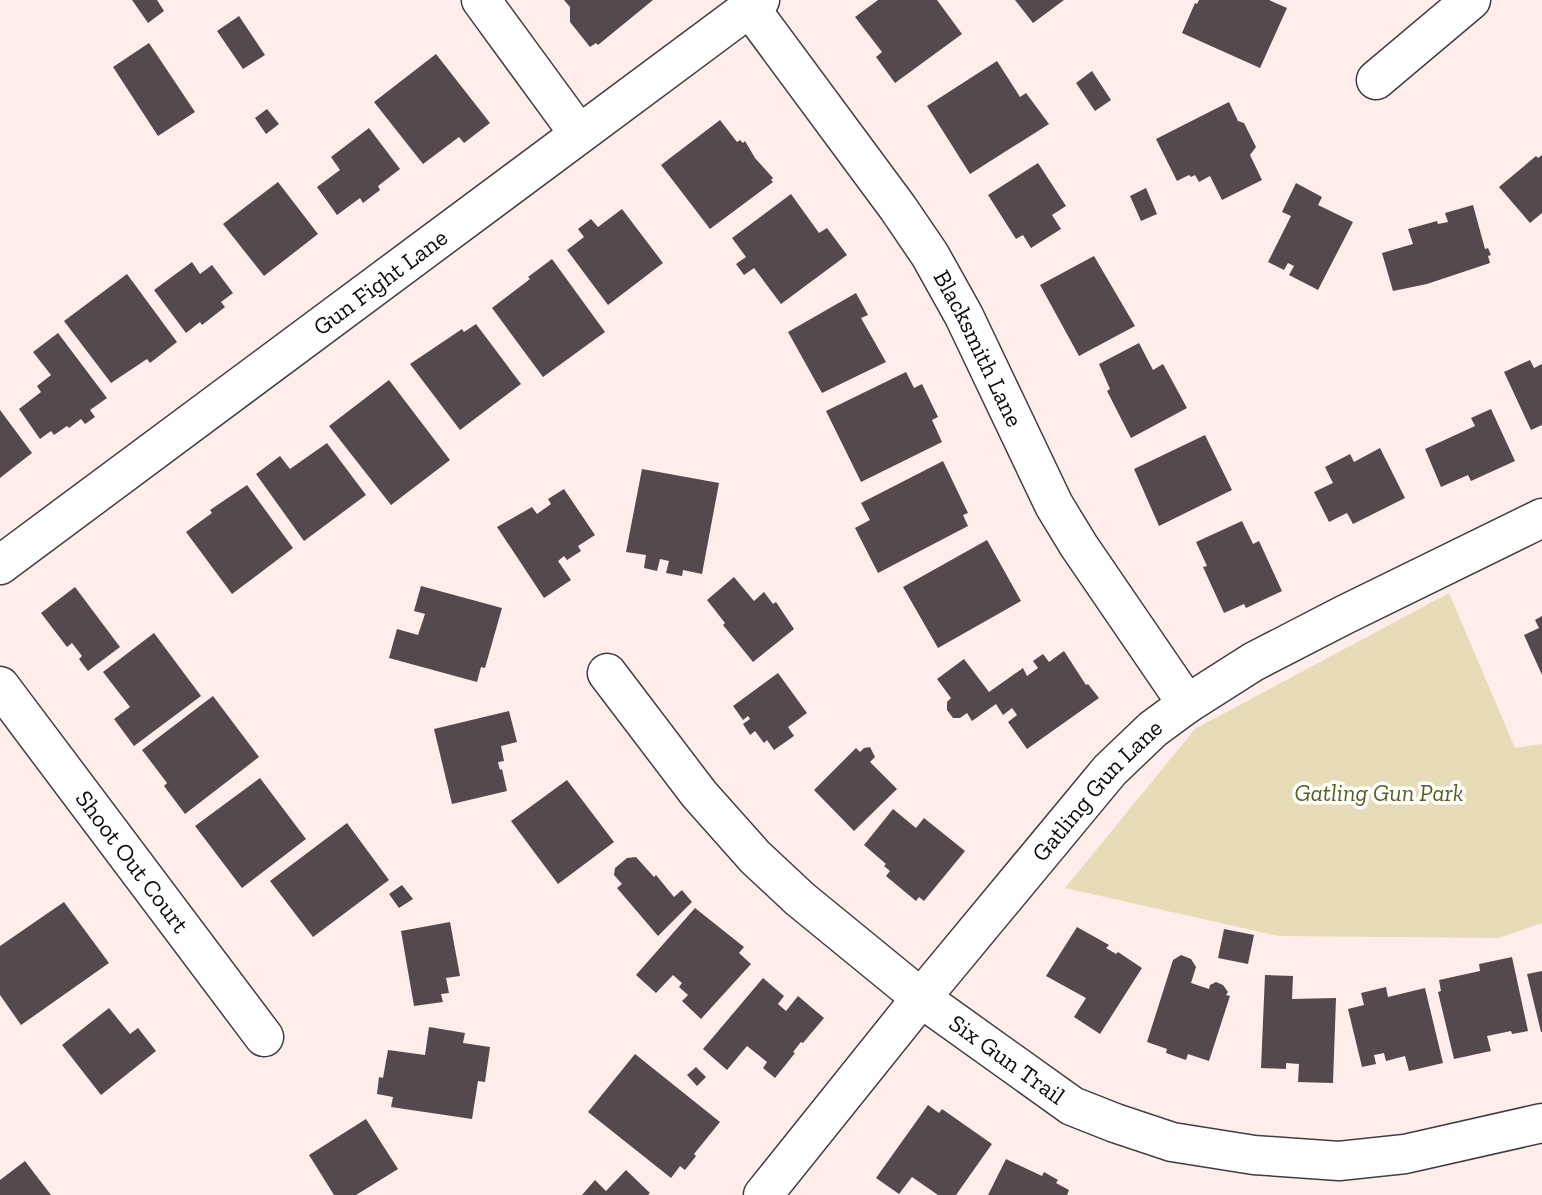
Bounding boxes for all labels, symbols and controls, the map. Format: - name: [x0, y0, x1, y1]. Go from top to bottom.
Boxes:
- street label: Gun Fight Lane: [307, 222, 453, 341]
- street label: Blacksmith Lane: [927, 265, 1030, 431]
- street label: Gatling Gun Lane: [1025, 712, 1168, 867]
- park label: Gatling Gun Park: [1294, 778, 1464, 807]
- street label: Shoot Out Court: [70, 785, 196, 939]
- street label: Six Gun Trail: [944, 1008, 1071, 1110]

